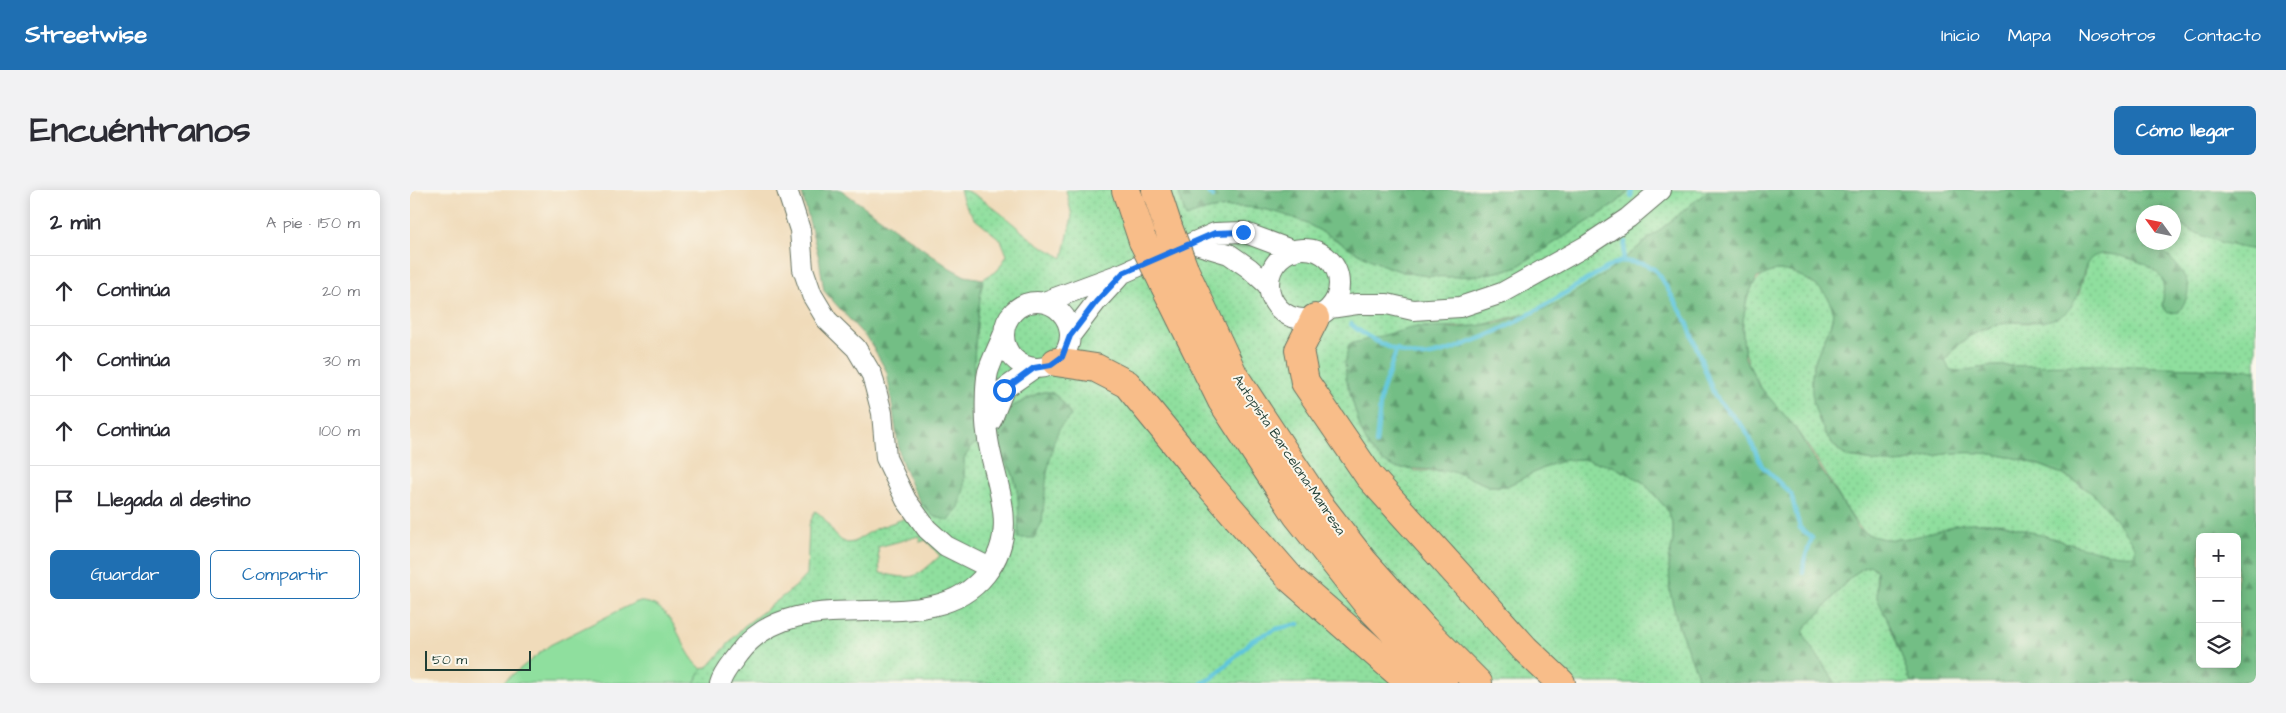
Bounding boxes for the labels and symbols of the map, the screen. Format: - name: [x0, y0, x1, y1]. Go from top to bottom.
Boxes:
- north arrow: [2136, 205, 2181, 250]
- route end: [1232, 221, 1255, 244]
- street label: Autopista Barcelona-Manresa: [1228, 371, 1350, 539]
- route start: [993, 379, 1016, 402]
- scale bar: [425, 648, 531, 671]

